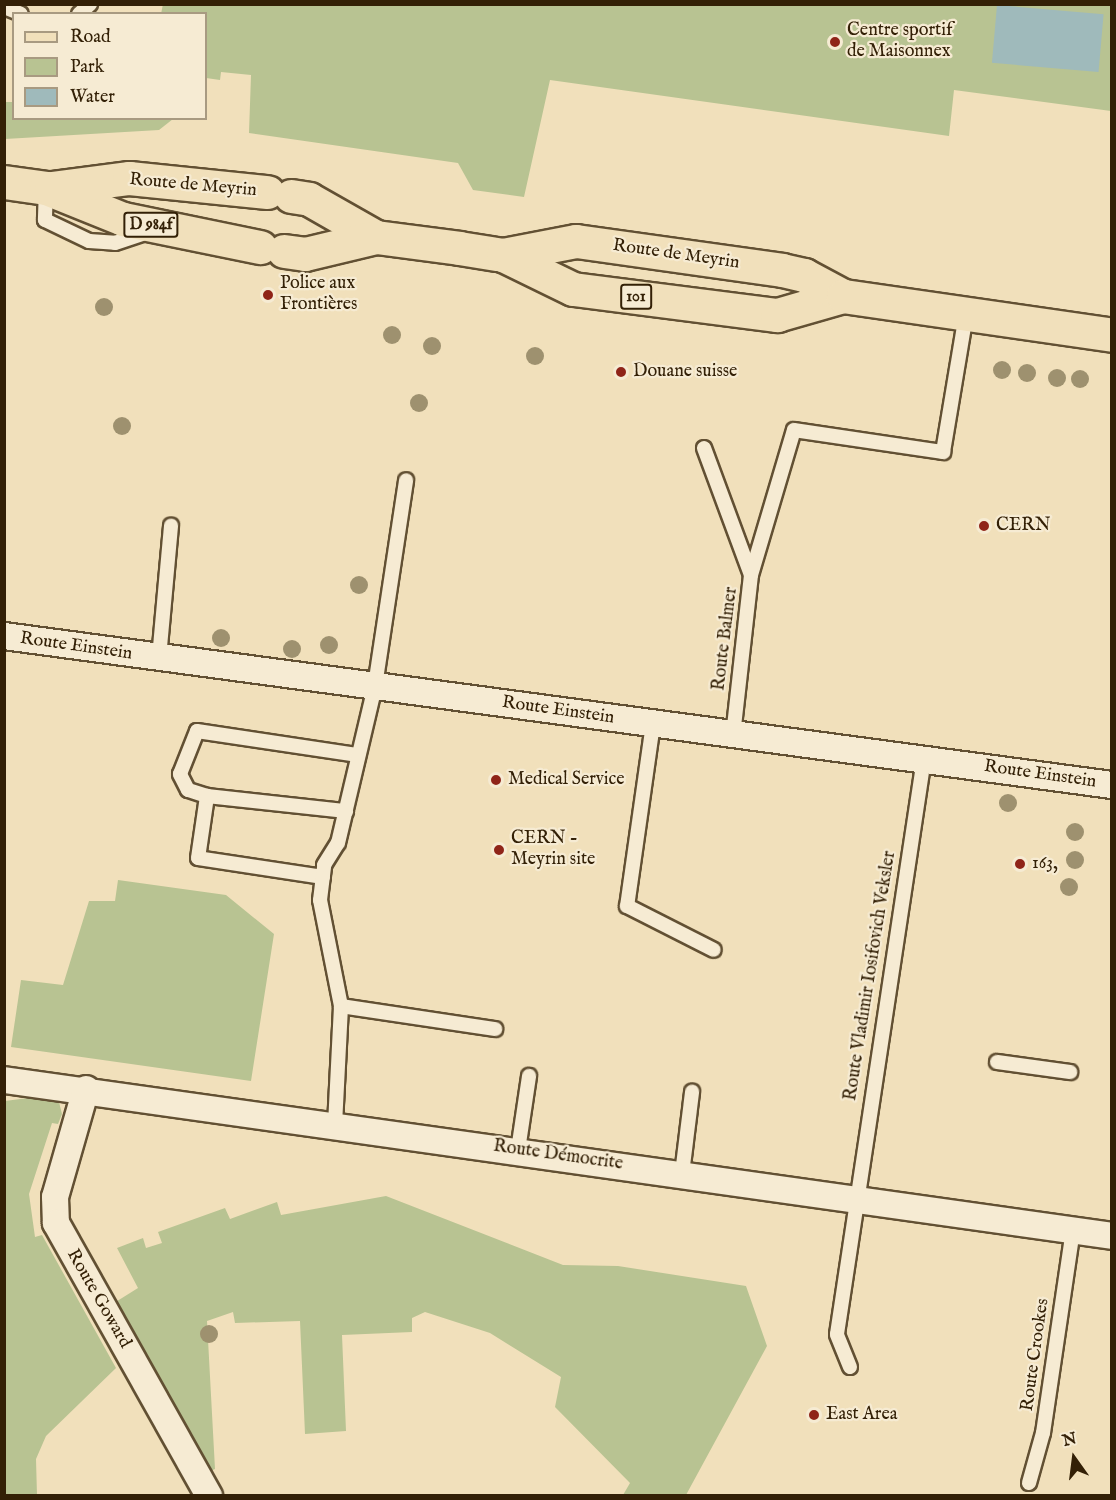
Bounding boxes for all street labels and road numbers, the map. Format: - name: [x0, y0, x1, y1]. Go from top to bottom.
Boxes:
- street label: Route de Meyrin: [128, 170, 258, 202]
- road number: D 984f: [122, 212, 180, 238]
- street label: Route de Meyrin: [611, 235, 741, 275]
- road number: 101: [620, 284, 652, 310]
- street label: Route Balmer: [709, 586, 743, 692]
- street label: Route Einstein: [19, 628, 133, 666]
- street label: Route Einstein: [501, 692, 615, 730]
- street label: Route Einstein: [983, 756, 1097, 794]
- street label: Route Vladimir Iosifovich Veksler: [841, 850, 901, 1102]
- street label: Route Démocrite: [492, 1136, 624, 1176]
- street label: Route Goward: [61, 1246, 135, 1352]
- street label: Route Crookes: [1017, 1297, 1055, 1413]

